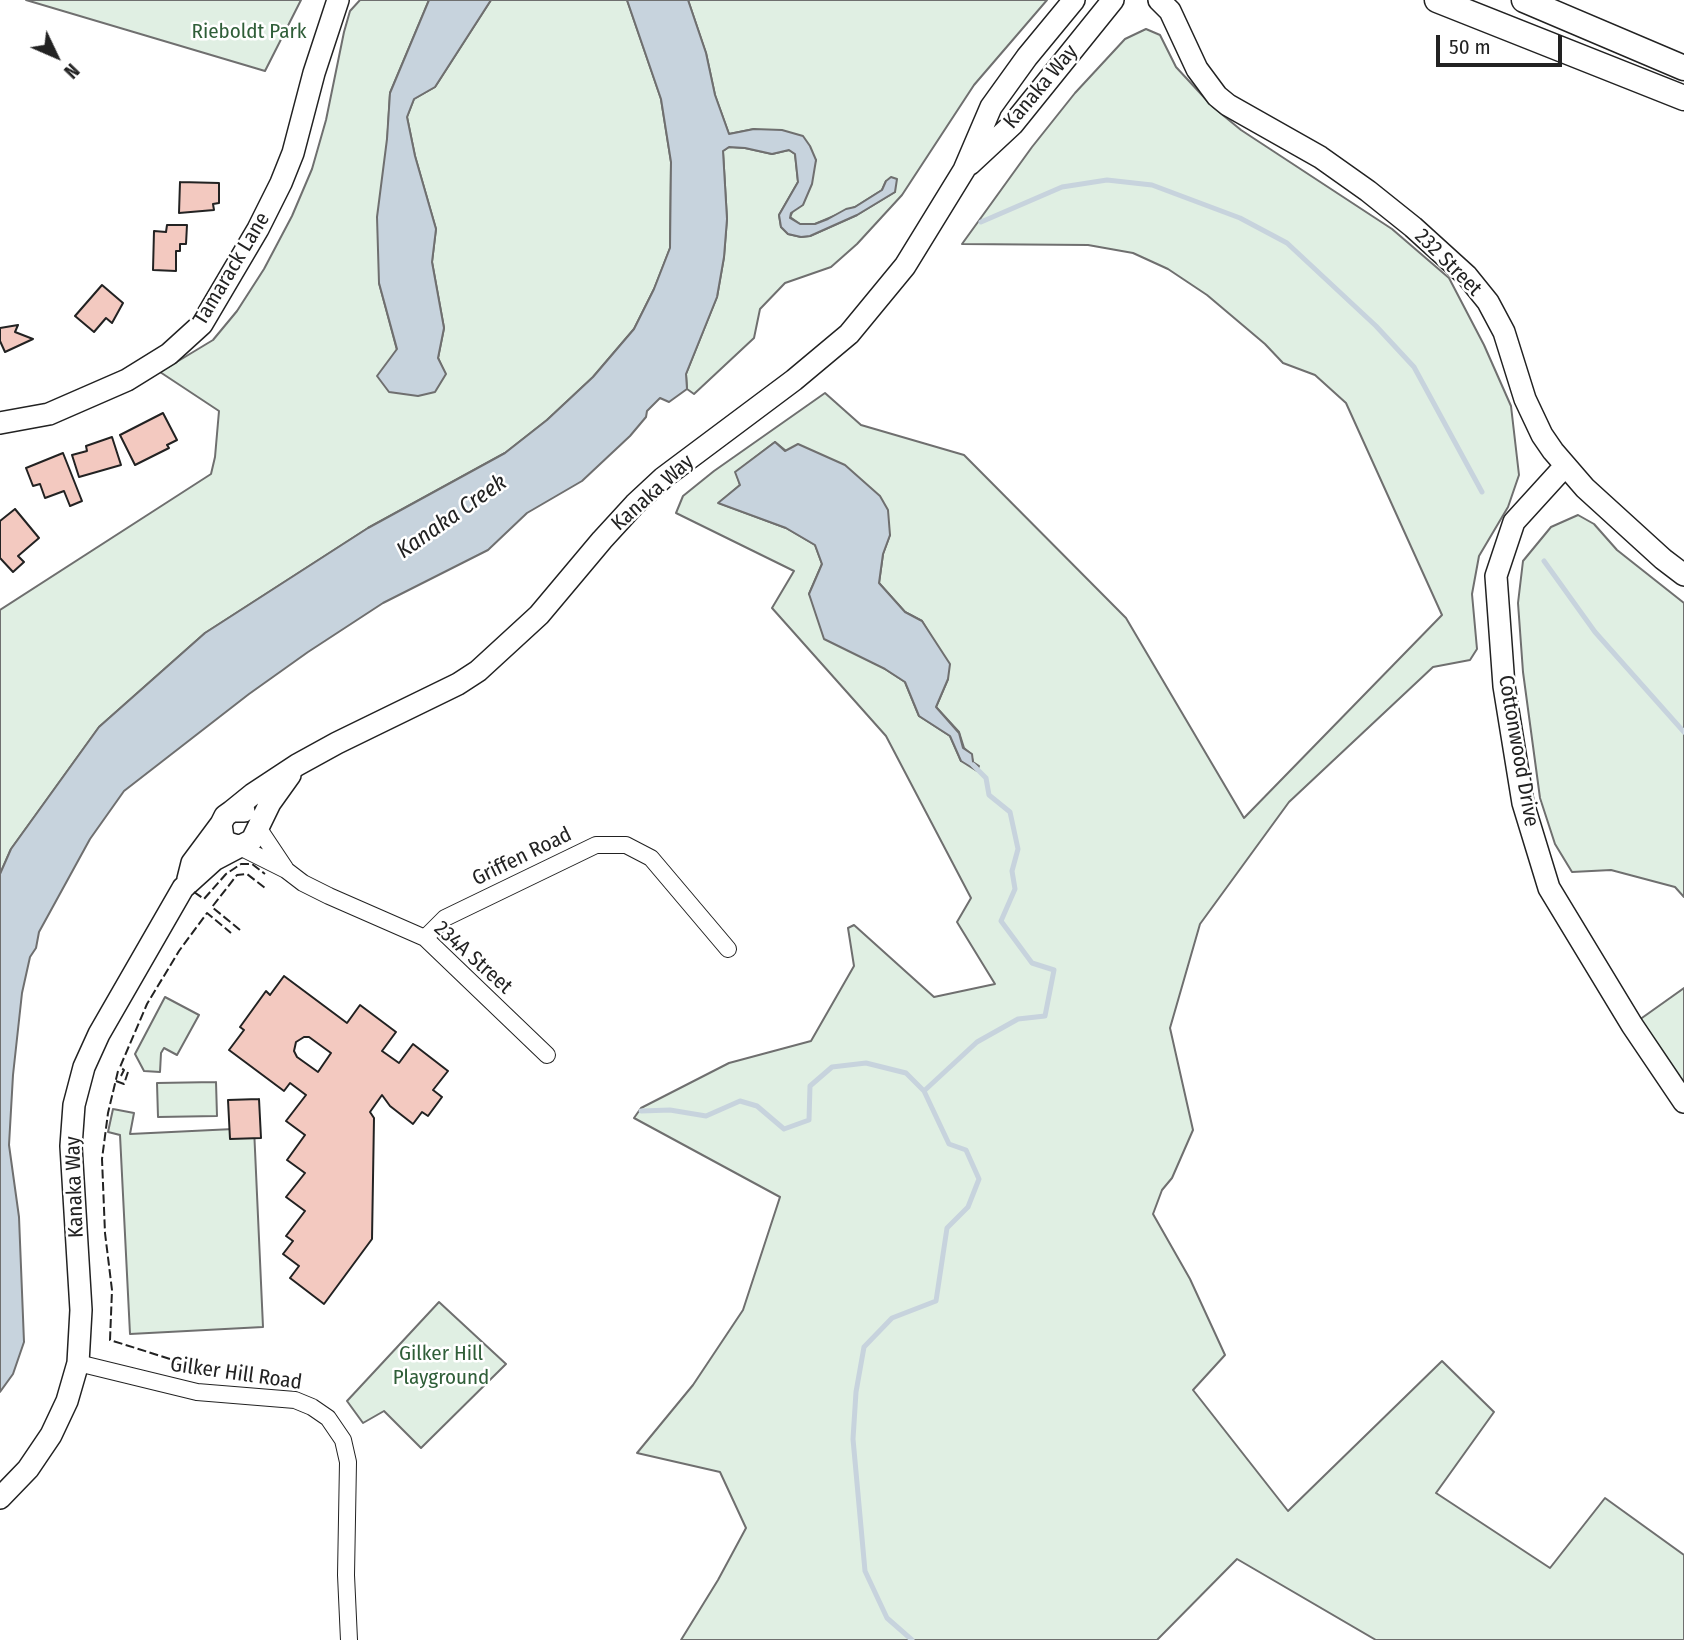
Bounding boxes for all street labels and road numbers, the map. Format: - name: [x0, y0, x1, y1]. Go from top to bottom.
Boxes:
- street label: Kanaka Way: [999, 40, 1083, 134]
- street label: Tamarack Lane: [189, 208, 275, 330]
- street label: 232 Street: [1409, 224, 1487, 302]
- street label: Kanaka Way: [607, 450, 699, 536]
- street label: Cottonwood Drive: [1492, 673, 1544, 829]
- street label: Griffen Road: [468, 822, 576, 892]
- street label: 234A Street: [429, 916, 517, 1000]
- street label: Kanaka Way: [61, 1136, 89, 1238]
- street label: Gilker Hill Road: [169, 1352, 303, 1396]

